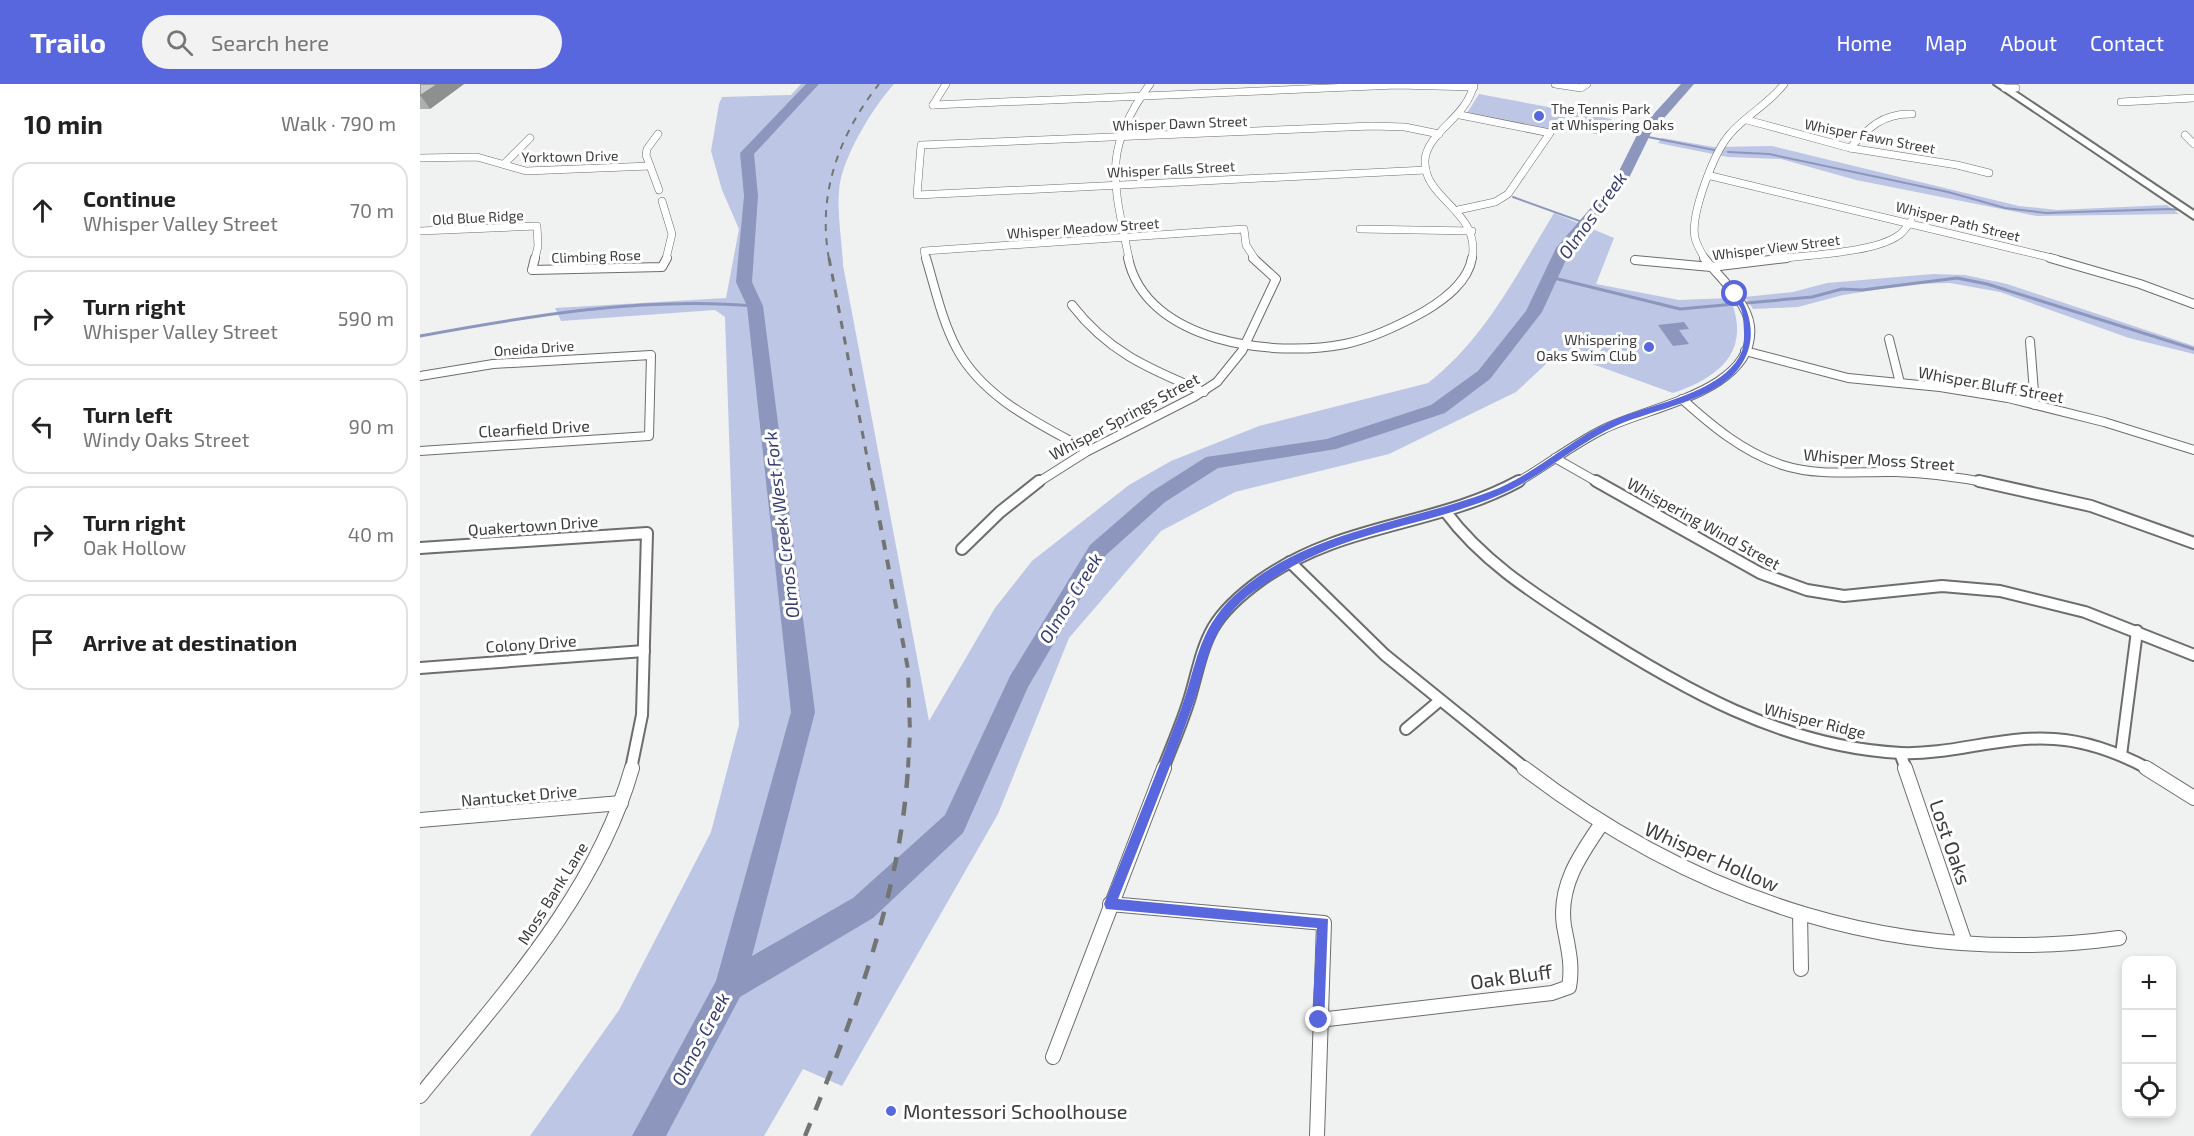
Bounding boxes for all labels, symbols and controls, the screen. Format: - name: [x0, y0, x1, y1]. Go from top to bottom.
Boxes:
- search box: [142, 15, 562, 69]
- text: Trailo: [30, 25, 106, 59]
- icon: search: [163, 26, 196, 59]
- text: Search here: [211, 29, 329, 55]
- text: Home: [1836, 30, 1892, 55]
- text: Map: [1925, 30, 1967, 55]
- text: About: [2000, 30, 2057, 55]
- text: Contact: [2090, 30, 2164, 55]
- place label: The Tennis Park at Whispering Oaks: [1551, 100, 1674, 133]
- text: 10 min: [24, 108, 103, 139]
- marker: The Tennis Park at Whispering Oaks: [1532, 109, 1546, 123]
- text: Walk · 790 m: [281, 111, 396, 135]
- street label: Whisper Dawn Street: [1112, 112, 1248, 134]
- street label: Whisper Fawn Street: [1803, 115, 1937, 157]
- street label: Yorktown Drive: [521, 147, 619, 165]
- street label: Whisper Falls Street: [1106, 157, 1236, 181]
- water label: Olmos Creek: [1553, 167, 1631, 263]
- text: Continue: [83, 185, 176, 211]
- icon: ahead: [26, 194, 59, 227]
- street label: Whisper Path Street: [1894, 197, 2022, 245]
- text: 70 m: [350, 198, 394, 222]
- street label: Old Blue Ridge: [432, 206, 524, 228]
- text: Whisper Valley Street: [83, 211, 278, 235]
- street label: Whisper Meadow Street: [1006, 214, 1160, 242]
- street label: Whisper View Street: [1711, 231, 1841, 263]
- street label: Climbing Rose: [551, 246, 641, 266]
- route start: [1721, 280, 1747, 306]
- text: Turn right: [83, 293, 185, 319]
- icon: right: [26, 302, 59, 335]
- text: 590 m: [338, 306, 394, 330]
- text: Whisper Valley Street: [83, 319, 278, 343]
- place label: Whispering Oaks Swim Club: [1536, 331, 1637, 364]
- street label: Oneida Drive: [493, 337, 575, 359]
- marker: Whispering Oaks Swim Club: [1642, 340, 1656, 354]
- street label: Whisper Bluff Street: [1917, 362, 2065, 406]
- street label: Whisper Springs Street: [1046, 368, 1202, 464]
- text: Turn left: [83, 401, 172, 427]
- icon: left: [26, 410, 59, 443]
- text: 90 m: [349, 414, 394, 438]
- street label: Clearfield Drive: [478, 416, 590, 440]
- text: Windy Oaks Street: [83, 427, 249, 451]
- water label: Olmos Creek West Fork: [759, 430, 803, 620]
- street label: Whisper Moss Street: [1803, 444, 1955, 474]
- street label: Whispering Wind Street: [1624, 473, 1784, 573]
- text: Turn right: [83, 509, 185, 535]
- street label: Quakertown Drive: [467, 511, 599, 540]
- icon: right: [26, 518, 59, 551]
- text: 40 m: [348, 522, 394, 546]
- text: Oak Hollow: [83, 535, 186, 559]
- water label: Olmos Creek: [1034, 549, 1106, 647]
- icon: arrive: [26, 626, 59, 659]
- text: Arrive at destination: [83, 629, 297, 655]
- street label: Colony Drive: [485, 630, 577, 656]
- street label: Whisper Ridge: [1762, 698, 1868, 742]
- street label: Nantucket Drive: [460, 780, 578, 810]
- street label: Lost Oaks: [1925, 796, 1977, 888]
- street label: Whisper Hollow: [1641, 816, 1783, 896]
- street label: Moss Bank Lane: [513, 838, 591, 948]
- map controls: [2122, 956, 2176, 1118]
- button: +: [2122, 956, 2176, 1010]
- street label: Oak Bluff: [1468, 958, 1554, 994]
- water label: Olmos Creek: [666, 989, 734, 1089]
- route end: [1305, 1006, 1331, 1032]
- button: −: [2122, 1010, 2176, 1064]
- button: locate: [2122, 1064, 2176, 1118]
- place label: Montessori Schoolhouse: [903, 1099, 1128, 1123]
- marker: Montessori Schoolhouse: [884, 1104, 898, 1118]

